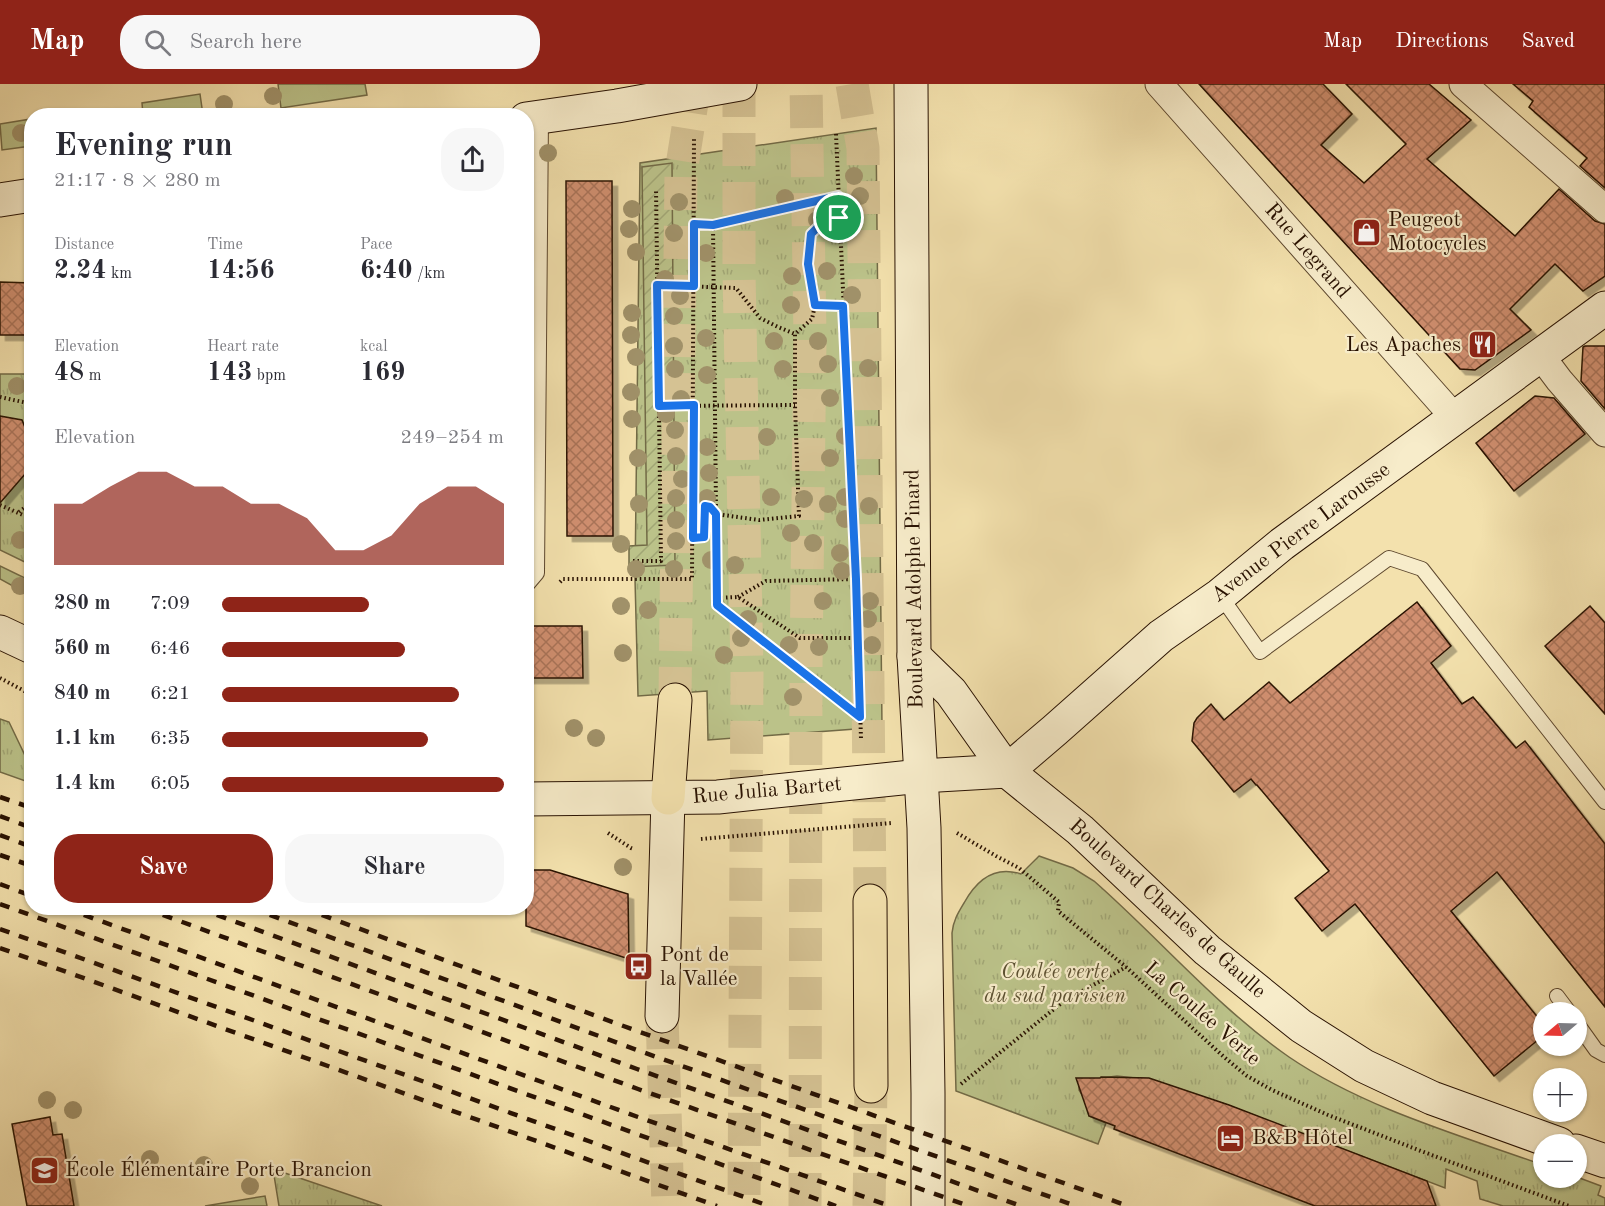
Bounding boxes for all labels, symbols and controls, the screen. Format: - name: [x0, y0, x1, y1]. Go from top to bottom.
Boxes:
- search box: [120, 15, 540, 69]
- icon: search: [141, 26, 174, 59]
- text: Map: [30, 28, 84, 56]
- text: Search here: [189, 31, 302, 53]
- text: Map: [1323, 31, 1362, 52]
- text: Directions: [1395, 31, 1489, 52]
- text: Saved: [1522, 31, 1575, 52]
- button: share: [441, 128, 504, 191]
- text: Evening run: [54, 130, 233, 163]
- text: 21:17 · 8 × 280 m: [54, 171, 221, 191]
- pin: [813, 192, 864, 243]
- street label: Rue Legrand: [1260, 200, 1354, 302]
- icon: arrive: [822, 201, 855, 234]
- place label: Peugeot Motocycles: [1388, 210, 1487, 255]
- shop icon: Peugeot Motocycles: [1351, 216, 1383, 248]
- text: Distance: [54, 237, 114, 253]
- text: Time: [207, 237, 243, 253]
- text: Pace: [360, 237, 392, 253]
- text: 2.24: [54, 258, 107, 284]
- text: 14:56: [207, 258, 275, 284]
- text: 6:40: [360, 258, 413, 284]
- text: km: [107, 266, 132, 282]
- text: /km: [413, 266, 445, 282]
- restaurant icon: Les Apaches: [1466, 329, 1498, 361]
- place label: Les Apaches: [1346, 335, 1461, 356]
- text: Elevation: [54, 339, 119, 355]
- text: Heart rate: [207, 339, 279, 355]
- text: kcal: [360, 339, 388, 355]
- text: 48: [54, 360, 84, 386]
- text: 143: [207, 360, 252, 386]
- text: 169: [360, 360, 405, 386]
- text: m: [84, 368, 101, 384]
- text: bpm: [252, 368, 286, 384]
- text: Elevation: [54, 428, 135, 448]
- text: 249–254 m: [401, 428, 504, 448]
- street label: Avenue Pierre Larousse: [1208, 459, 1394, 607]
- street label: Boulevard Adolphe Pinard: [902, 469, 928, 709]
- text: 280 m: [54, 594, 110, 614]
- text: 7:09: [150, 594, 190, 614]
- text: 560 m: [54, 639, 110, 659]
- text: 6:46: [150, 639, 190, 659]
- text: 840 m: [54, 684, 110, 704]
- text: 6:21: [150, 684, 190, 704]
- text: 1.1 km: [54, 729, 116, 749]
- text: 6:35: [150, 729, 190, 749]
- text: 1.4 km: [54, 774, 116, 794]
- text: 6:05: [150, 774, 190, 794]
- street label: Rue Julia Bartet: [691, 774, 843, 808]
- street label: Boulevard Charles de Gaulle: [1065, 815, 1269, 1003]
- button: Save: [54, 834, 273, 903]
- button: Share: [285, 834, 504, 903]
- place label: Pont de la Vallée: [660, 945, 738, 990]
- bus stop icon: Pont de la Vallée: [623, 951, 655, 983]
- street label: La Coulée Verte: [1140, 958, 1264, 1070]
- park label: Coulée verte du sud parisien: [984, 962, 1126, 1007]
- north arrow: [1533, 1002, 1587, 1056]
- map controls: [1533, 1002, 1587, 1188]
- button: +: [1533, 1068, 1587, 1122]
- hotel icon: B&B Hôtel: [1215, 1122, 1247, 1154]
- place label: B&B Hôtel: [1252, 1128, 1353, 1149]
- button: −: [1533, 1134, 1587, 1188]
- school or university icon: École Élémentaire Porte Brancion: [28, 1154, 60, 1186]
- place label: École Élémentaire Porte Brancion: [65, 1156, 372, 1181]

